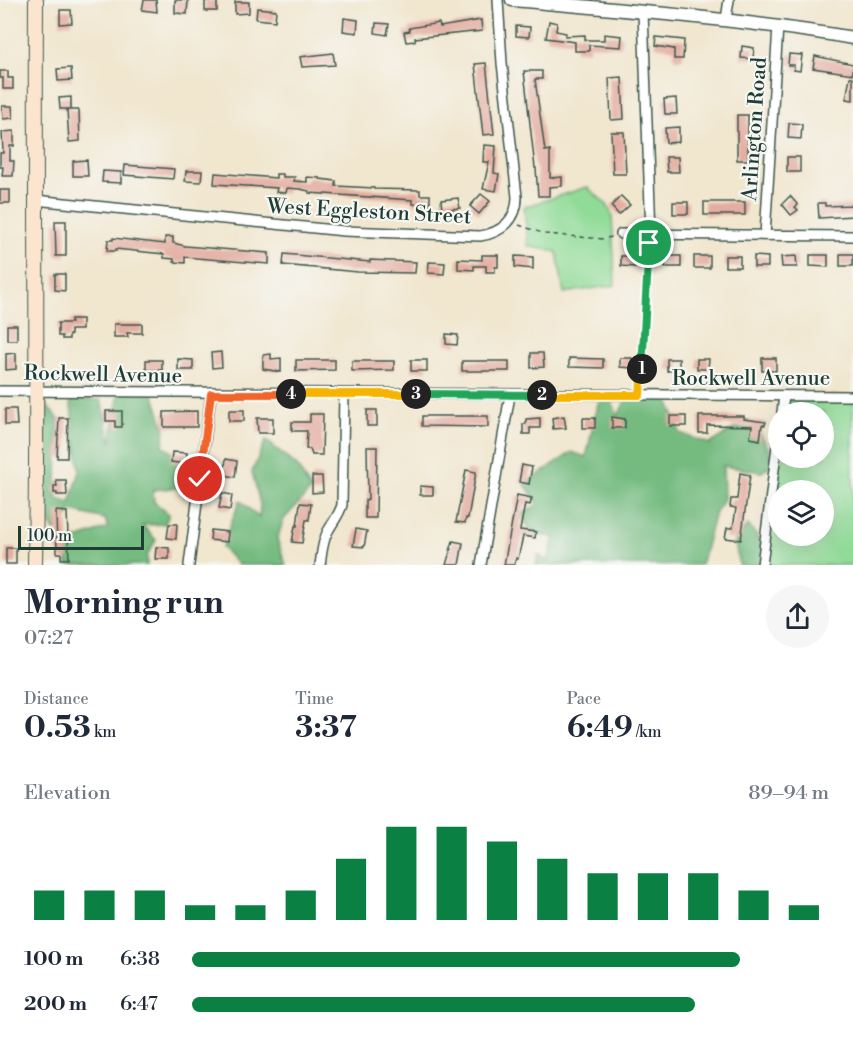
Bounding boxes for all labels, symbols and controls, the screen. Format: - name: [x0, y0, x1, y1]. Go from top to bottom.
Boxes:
- street label: Arlington Road: [737, 56, 773, 203]
- street label: West Eggleston Street: [265, 194, 472, 230]
- pin: [623, 217, 674, 268]
- icon: arrive: [632, 226, 665, 259]
- pin: 1: [627, 354, 657, 384]
- text: 1: [638, 359, 646, 379]
- street label: Rockwell Avenue: [23, 361, 183, 389]
- street label: Rockwell Avenue: [672, 366, 830, 392]
- pin: 4: [276, 379, 306, 409]
- pin: 3: [401, 379, 431, 409]
- pin: 2: [527, 380, 557, 410]
- text: 4: [286, 384, 296, 404]
- text: 3: [411, 384, 421, 404]
- text: 2: [537, 385, 547, 405]
- map controls: [768, 402, 834, 546]
- button: locate: [768, 402, 834, 468]
- pin: [174, 453, 225, 504]
- icon: check: [183, 462, 216, 495]
- button: layers: [768, 480, 834, 546]
- scale bar: [18, 523, 144, 550]
- text: 100 m: [27, 526, 72, 546]
- text: Morning run: [24, 583, 224, 624]
- button: share: [766, 585, 829, 648]
- text: 07:27: [24, 626, 73, 651]
- text: Distance: [24, 689, 89, 709]
- text: Time: [295, 689, 334, 709]
- text: Pace: [567, 689, 601, 709]
- text: 0.53: [24, 709, 91, 747]
- text: 3:37: [295, 709, 357, 747]
- text: 6:49: [567, 709, 633, 747]
- text: km: [91, 722, 116, 742]
- text: /km: [633, 722, 662, 742]
- text: Elevation: [24, 781, 111, 806]
- text: 89–94 m: [748, 781, 829, 806]
- text: 100 m: [24, 947, 83, 972]
- text: 6:38: [120, 947, 160, 972]
- text: 200 m: [24, 992, 87, 1017]
- text: 6:47: [120, 992, 158, 1017]

